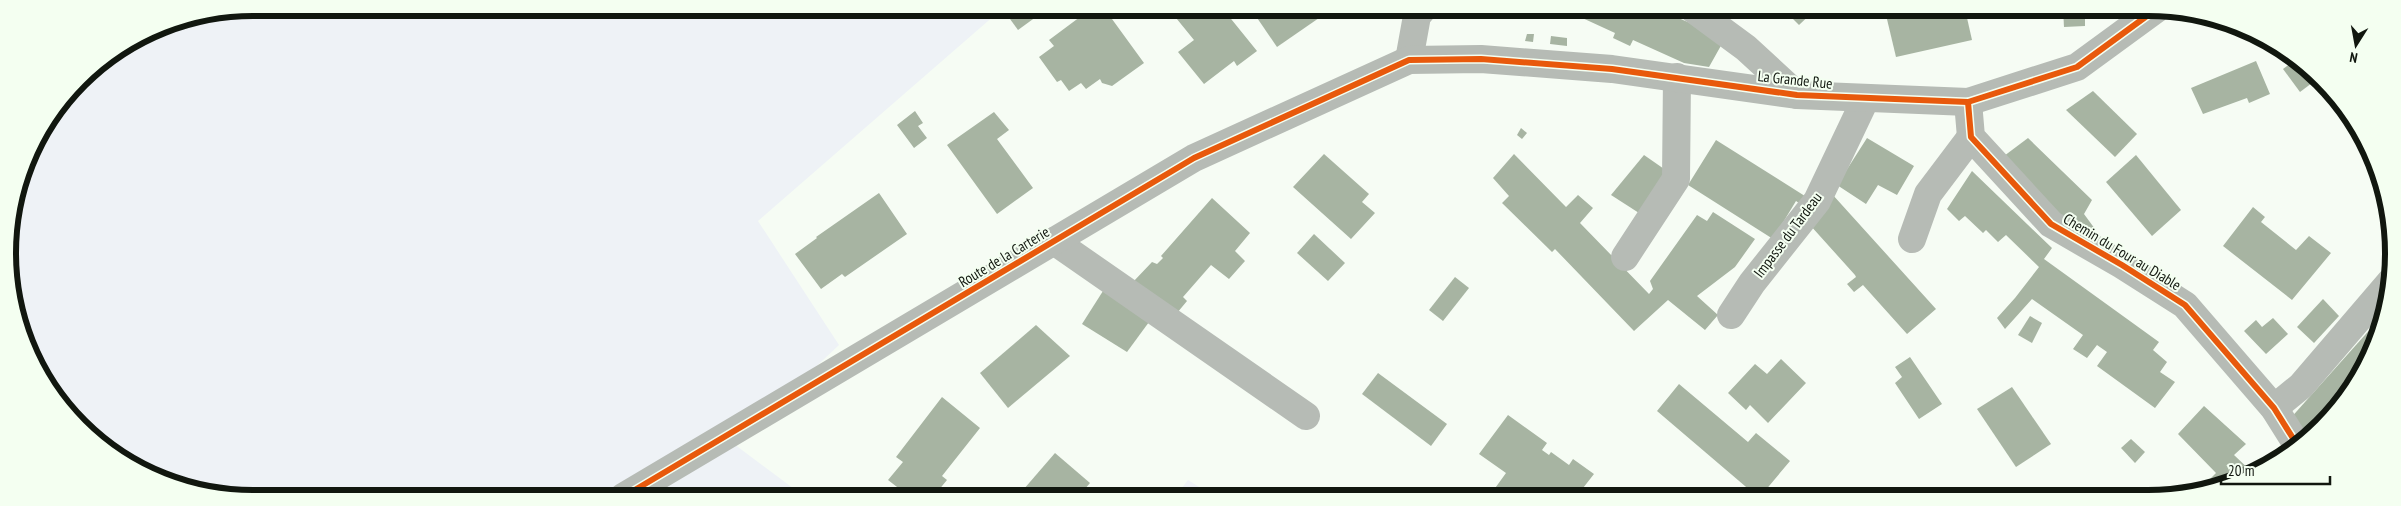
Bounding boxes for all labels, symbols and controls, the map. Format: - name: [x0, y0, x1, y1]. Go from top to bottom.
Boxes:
- north arrow: [2331, 20, 2381, 70]
- text: N: [2348, 48, 2359, 67]
- street label: La Grande Rue: [1757, 66, 1833, 93]
- street label: Impasse du Tardeau: [1749, 188, 1826, 281]
- street label: Chemin du Four au Diable: [2060, 209, 2185, 294]
- street label: Route de la Carterie: [955, 222, 1053, 291]
- scale bar: [2221, 454, 2330, 486]
- text: 20 m: [2228, 461, 2254, 480]

